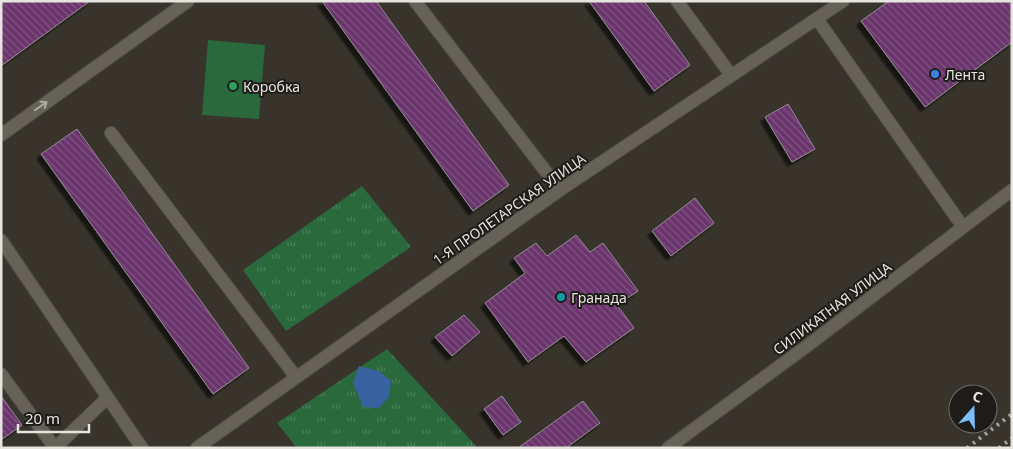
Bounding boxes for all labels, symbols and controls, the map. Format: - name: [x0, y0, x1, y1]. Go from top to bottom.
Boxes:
- place label: Лента: [945, 65, 985, 84]
- marker: Лента: [929, 68, 941, 80]
- place label: Коробка: [243, 77, 300, 96]
- marker: Коробка: [227, 80, 239, 92]
- one-way arrow: [34, 101, 47, 112]
- street label: 1-Я ПРОЛЕТАРСКАЯ УЛИЦА: [429, 149, 589, 269]
- street label: СИЛИКАТНАЯ УЛИЦА: [769, 257, 895, 359]
- place label: Гранада: [571, 288, 627, 307]
- marker: Гранада: [555, 291, 567, 303]
- north arrow: [948, 384, 998, 434]
- text: С: [970, 386, 985, 407]
- scale bar: [18, 402, 89, 434]
- text: 20 m: [25, 408, 60, 428]

